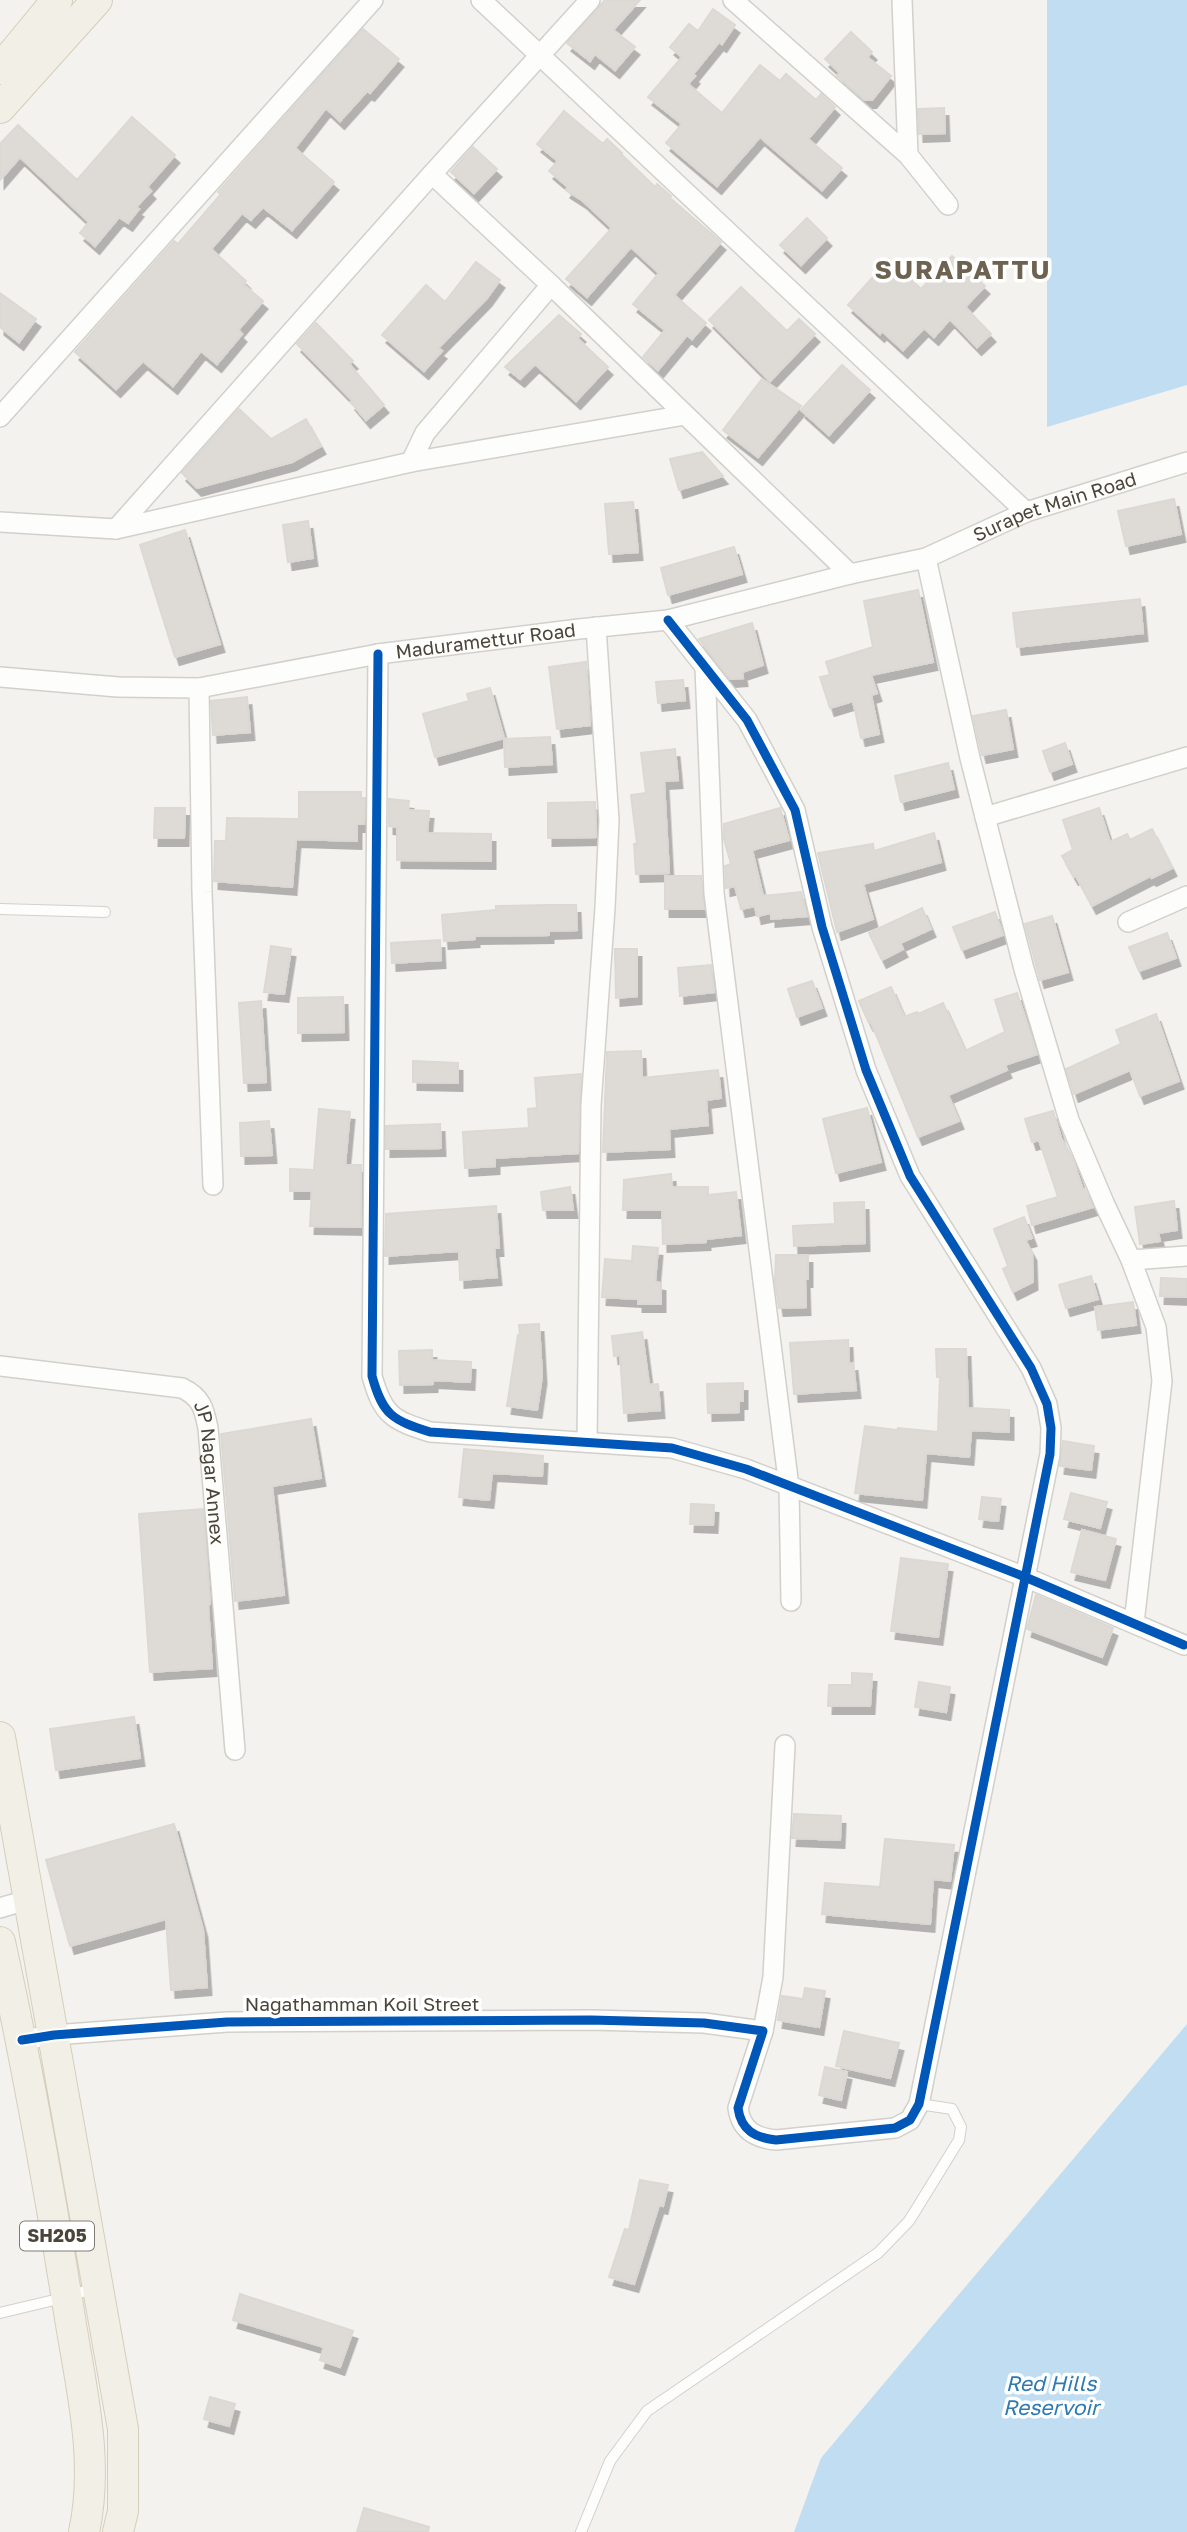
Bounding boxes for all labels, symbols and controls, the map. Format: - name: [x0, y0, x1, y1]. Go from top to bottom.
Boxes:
- district label: SURAPATTU: [875, 254, 1052, 285]
- street label: Surapet Main Road: [969, 466, 1139, 546]
- street label: Maduramettur Road: [394, 618, 577, 663]
- street label: JP Nagar Annex: [190, 1396, 230, 1545]
- street label: Nagathamman Koil Street: [245, 1992, 479, 2015]
- road number: SH205: [20, 2222, 94, 2250]
- water label: Red Hills Reservoir: [1003, 2370, 1102, 2420]

